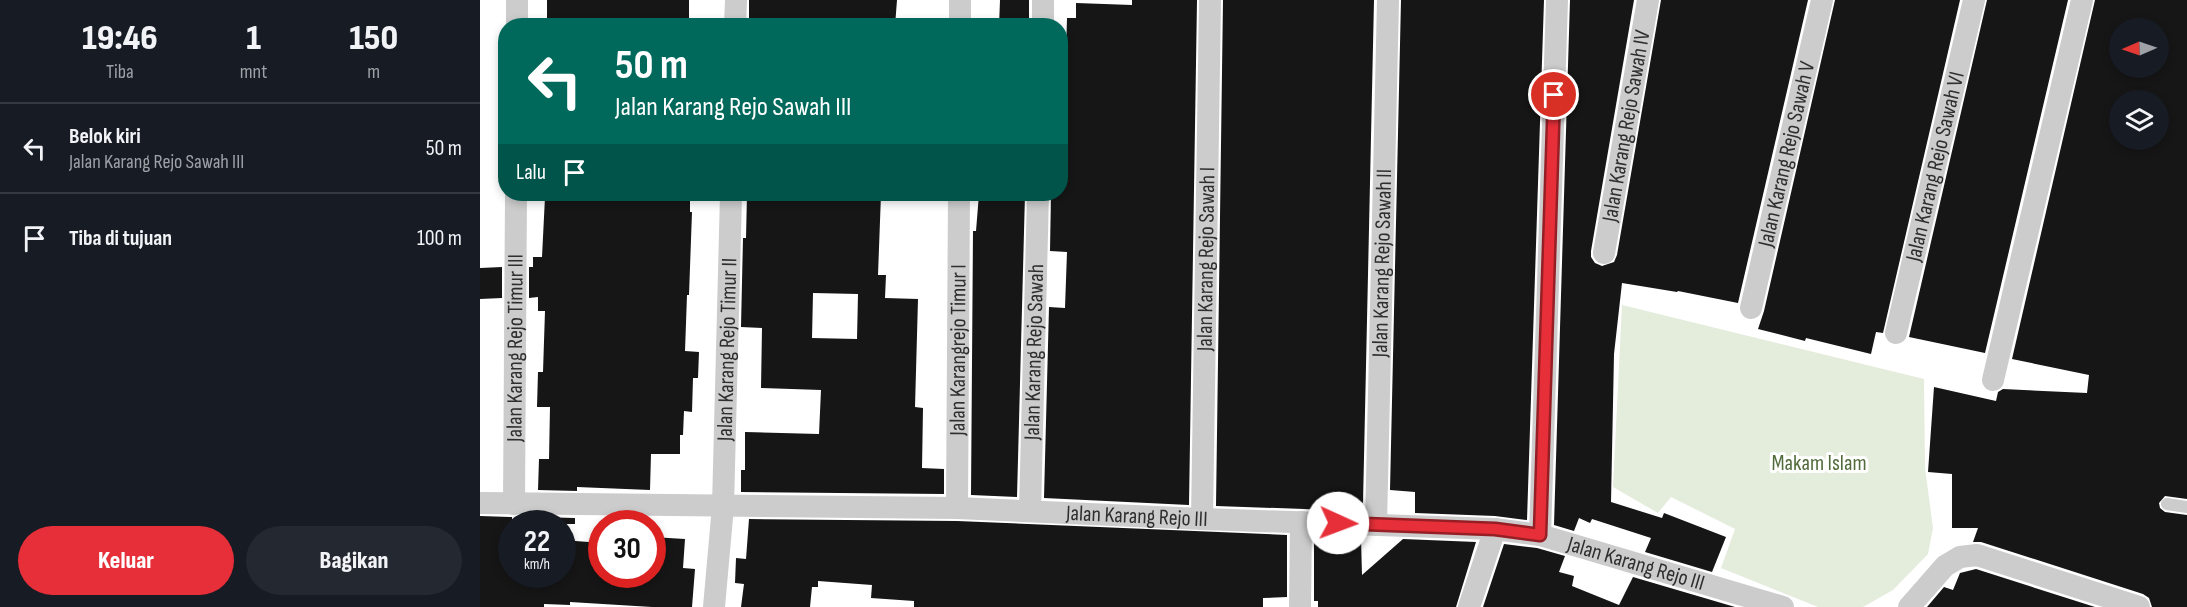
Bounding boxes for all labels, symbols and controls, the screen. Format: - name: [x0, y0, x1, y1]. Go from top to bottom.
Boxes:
- text: 19:46: [82, 17, 158, 60]
- text: 1: [246, 17, 261, 60]
- text: 150: [349, 17, 398, 60]
- north arrow: [2109, 18, 2169, 78]
- map controls: [2109, 18, 2169, 150]
- street label: Jalan Karang Rejo Sawah IV: [1596, 28, 1656, 225]
- text: 50 m: [615, 40, 688, 91]
- icon: left: [516, 42, 594, 120]
- street label: Jalan Karang Rejo Sawah V: [1752, 59, 1821, 250]
- text: Tiba: [106, 60, 134, 84]
- text: mnt: [240, 60, 267, 84]
- text: m: [367, 60, 380, 84]
- pin: [1528, 69, 1579, 120]
- street label: Jalan Karang Rejo Sawah VI: [1900, 69, 1970, 265]
- icon: arrive: [1537, 78, 1570, 111]
- button: layers: [2109, 90, 2169, 150]
- text: Jalan Karang Rejo Sawah III: [615, 91, 852, 123]
- text: Belok kiri: [69, 123, 141, 150]
- icon: left: [18, 132, 51, 165]
- text: 50 m: [426, 135, 462, 162]
- text: Jalan Karang Rejo Sawah III: [69, 150, 244, 174]
- icon: arrive: [558, 156, 591, 189]
- text: Lalu: [516, 159, 546, 186]
- street label: Jalan Karang Rejo Sawah I: [1191, 167, 1221, 352]
- street label: Jalan Karang Rejo Sawah II: [1366, 169, 1398, 359]
- icon: arrive: [18, 222, 51, 255]
- text: Tiba di tujuan: [69, 225, 172, 252]
- text: 100 m: [417, 225, 462, 252]
- street label: Jalan Karang Rejo Timur III: [501, 254, 529, 443]
- street label: Jalan Karang Rejo Timur II: [711, 257, 743, 442]
- street label: Jalan Karangrejo Timur I: [944, 264, 972, 437]
- street label: Jalan Karang Rejo Sawah: [1018, 264, 1050, 441]
- park label: Makam Islam: [1771, 450, 1867, 477]
- position arrow: [1306, 491, 1370, 555]
- street label: Jalan Karang Rejo III: [1064, 499, 1208, 533]
- speed limit sign: 30: [588, 510, 666, 588]
- text: 22: [524, 524, 550, 560]
- button: Keluar: [18, 526, 234, 595]
- button: Bagikan: [246, 526, 462, 595]
- street label: Jalan Karang Rejo III: [1563, 530, 1708, 597]
- text: km/h: [524, 555, 550, 574]

